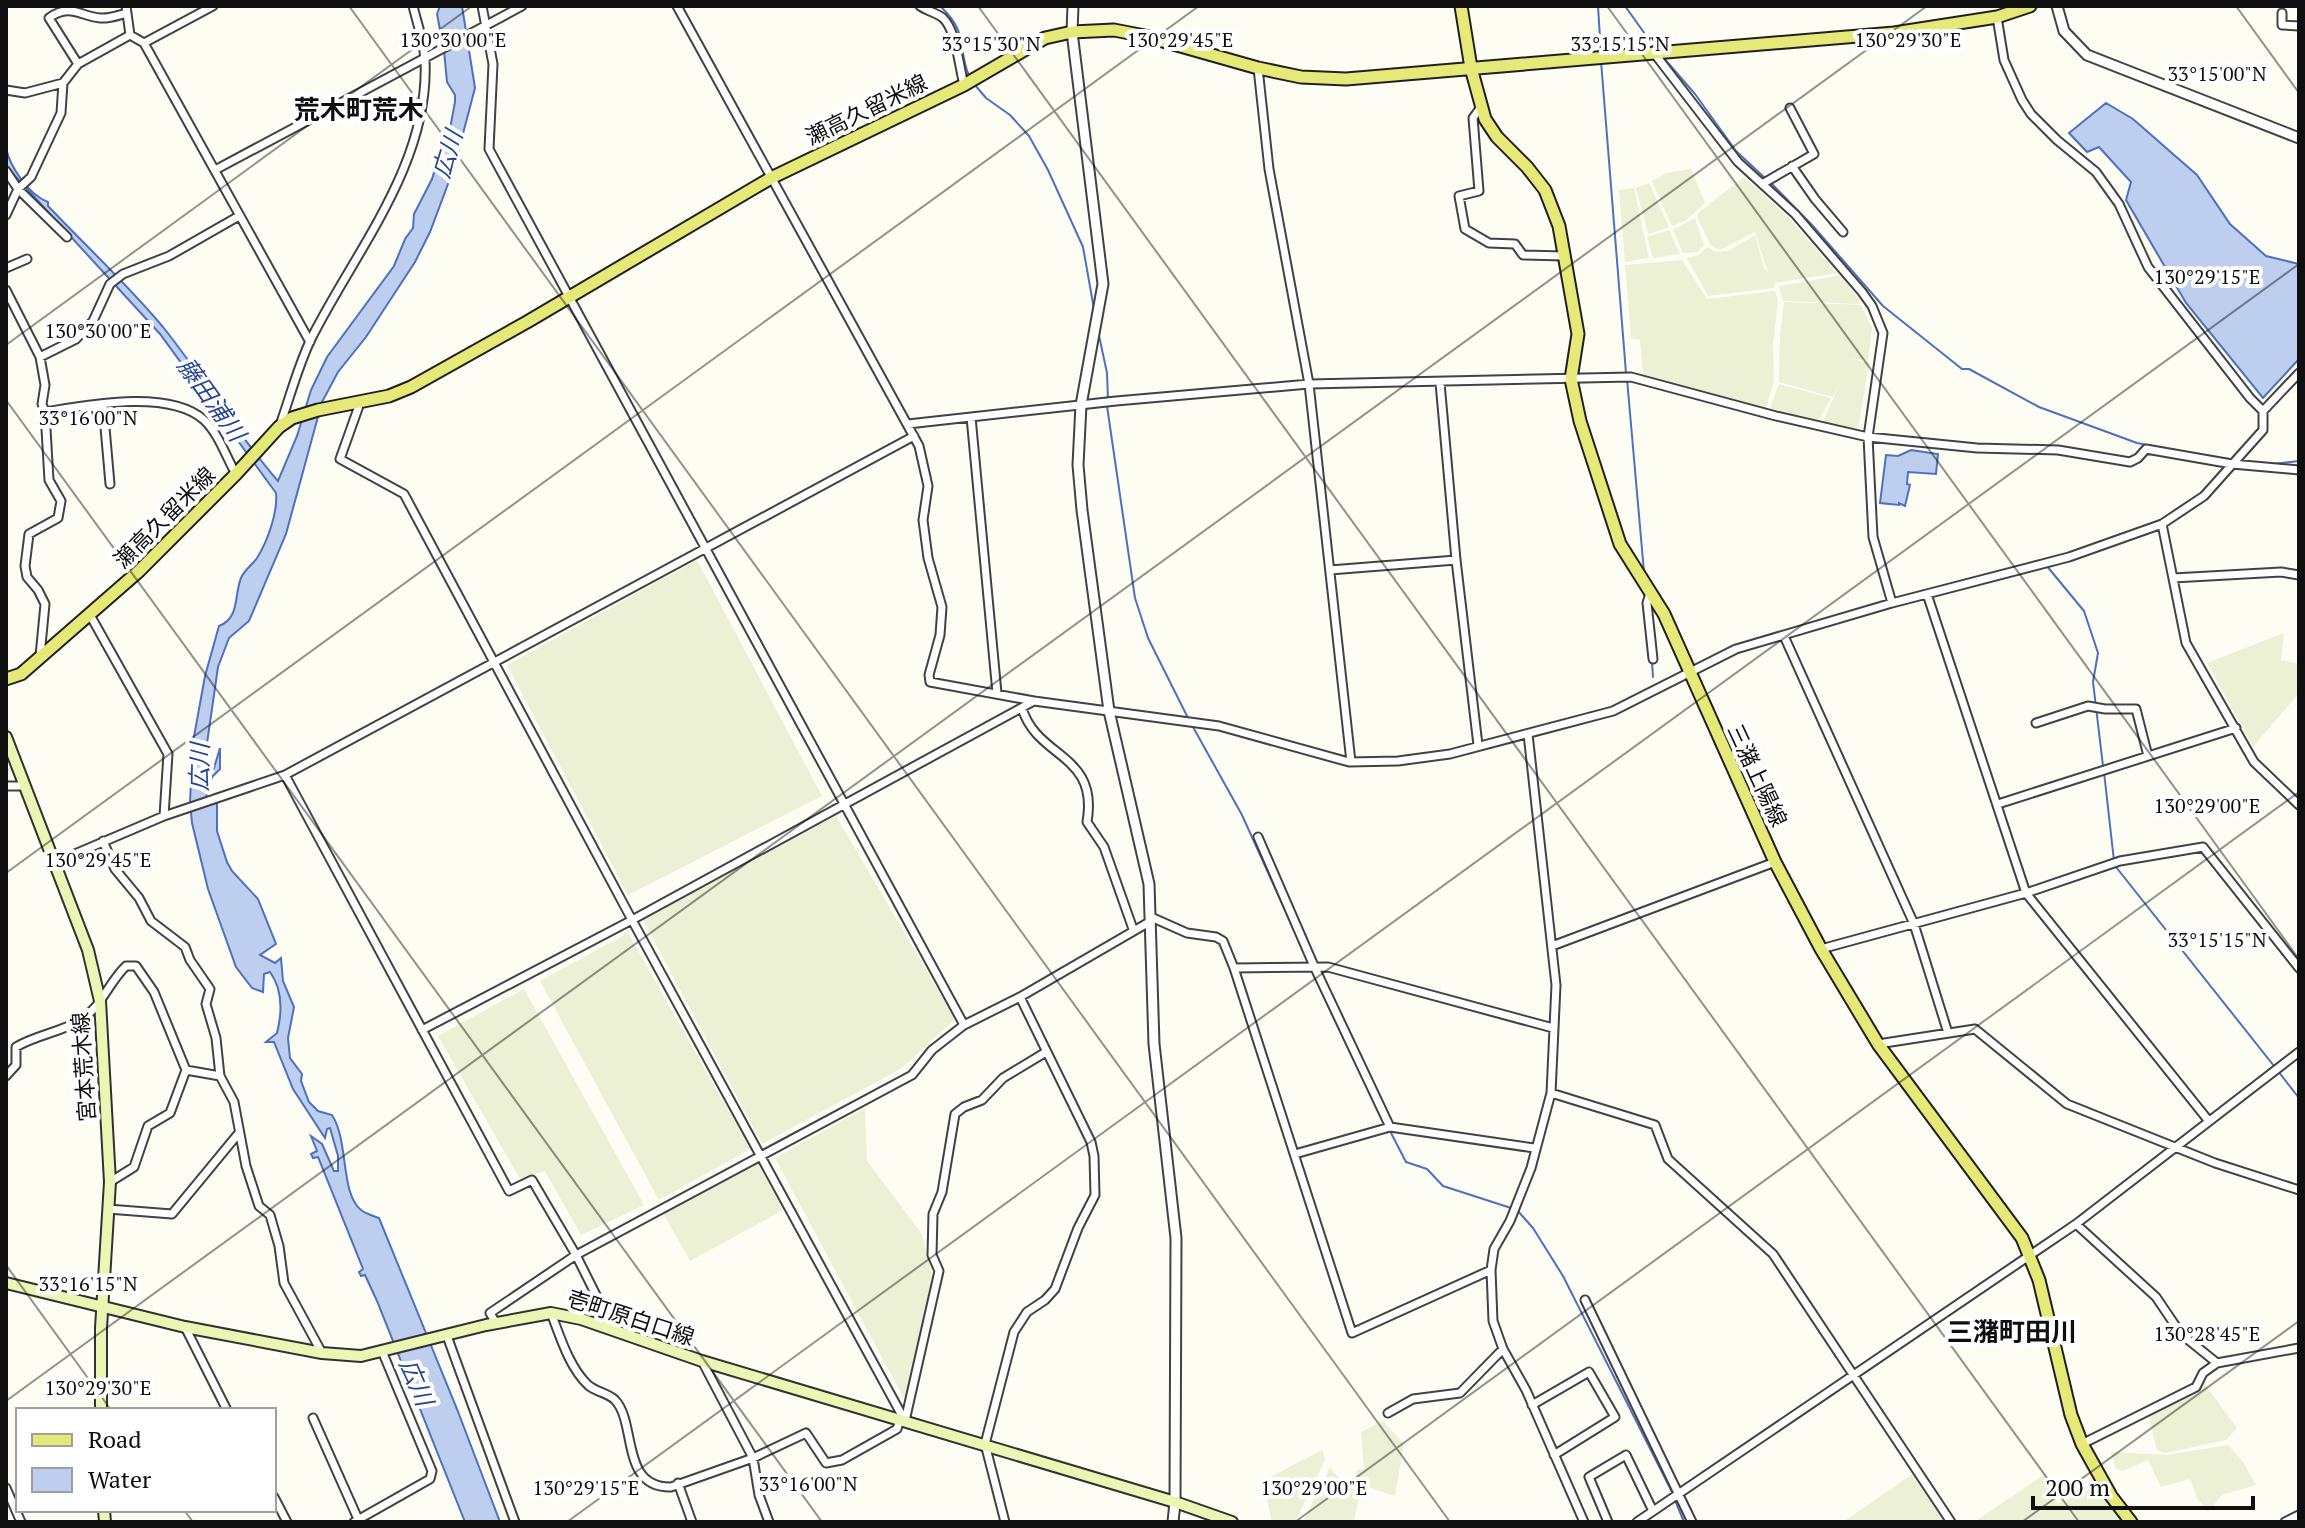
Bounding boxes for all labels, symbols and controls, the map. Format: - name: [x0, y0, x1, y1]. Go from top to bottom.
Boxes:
- text: 130°30'00"E: [400, 26, 506, 53]
- text: 130°29'45"E: [1127, 26, 1233, 53]
- text: 130°29'30"E: [1855, 26, 1961, 53]
- text: 33°15'30"N: [941, 30, 1041, 57]
- text: 33°15'15"N: [1570, 30, 1670, 57]
- text: 33°15'00"N: [2167, 60, 2267, 87]
- street label: 瀬高久留米線: [800, 67, 932, 151]
- district label: 荒木町荒木: [294, 92, 424, 126]
- water label: 広川: [425, 124, 470, 182]
- text: 130°29'15"E: [2154, 263, 2260, 290]
- text: 130°30'00"E: [45, 317, 151, 344]
- water label: 藤田浦川: [171, 351, 255, 450]
- text: 33°16'00"N: [38, 404, 138, 431]
- street label: 瀬高久留米線: [107, 460, 221, 574]
- street label: 三潴上陽線: [1722, 719, 1794, 831]
- water label: 広川: [183, 740, 215, 791]
- text: 130°29'00"E: [2154, 792, 2260, 819]
- text: 130°29'45"E: [45, 846, 151, 873]
- text: 33°15'15"N: [2167, 926, 2267, 953]
- street label: 宮本荒木線: [65, 1011, 101, 1123]
- text: 33°16'15"N: [38, 1270, 138, 1297]
- street label: 壱町原白口線: [564, 1283, 698, 1351]
- district label: 三潴町田川: [1947, 1314, 2077, 1348]
- text: 130°28'45"E: [2154, 1320, 2260, 1347]
- water label: 広川: [393, 1354, 442, 1413]
- text: 130°29'30"E: [45, 1374, 151, 1401]
- legend: [16, 1408, 276, 1512]
- text: Road: [88, 1423, 142, 1455]
- scale bar: [2033, 1460, 2253, 1510]
- text: Water: [88, 1463, 152, 1495]
- text: 33°16'00"N: [758, 1470, 858, 1497]
- text: 200 m: [2045, 1471, 2110, 1503]
- text: 130°29'15"E: [533, 1474, 639, 1501]
- text: 130°29'00"E: [1261, 1474, 1367, 1501]

